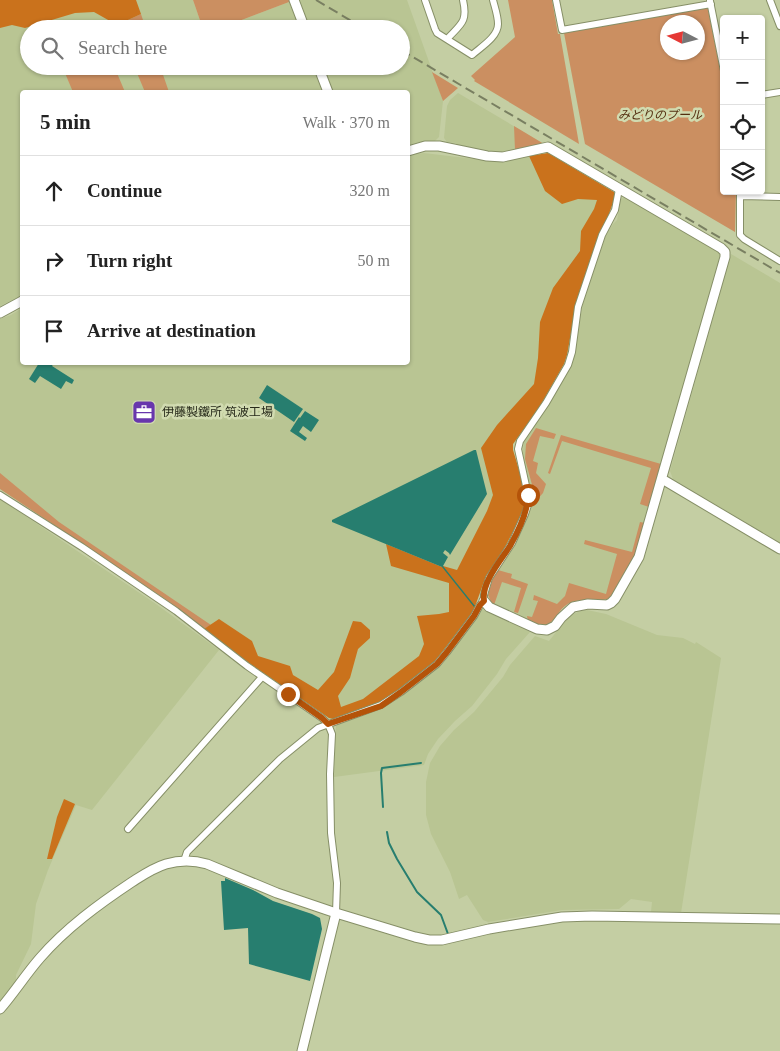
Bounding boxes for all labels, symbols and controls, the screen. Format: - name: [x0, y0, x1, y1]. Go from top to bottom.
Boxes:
- north arrow: [660, 15, 705, 60]
- map controls: [720, 15, 765, 195]
- button: +: [720, 15, 765, 60]
- search box: [20, 20, 410, 75]
- icon: search: [38, 34, 66, 62]
- text: Search here: [78, 37, 167, 58]
- button: −: [720, 60, 765, 105]
- button: locate: [720, 105, 765, 150]
- park label: みどりのプール: [618, 108, 703, 122]
- text: 5 min: [40, 110, 91, 134]
- text: Walk · 370 m: [303, 114, 390, 131]
- button: layers: [720, 150, 765, 195]
- icon: ahead: [40, 177, 68, 205]
- text: Continue: [87, 180, 162, 201]
- text: 320 m: [350, 182, 390, 199]
- icon: right: [40, 247, 68, 275]
- text: Turn right: [87, 250, 172, 271]
- text: 50 m: [358, 252, 390, 269]
- icon: arrive: [40, 317, 68, 345]
- text: Arrive at destination: [87, 320, 256, 341]
- office icon: 伊藤製鐵所 筑波工場: [131, 399, 157, 425]
- place label: 伊藤製鐵所 筑波工場: [162, 405, 273, 419]
- route start: [517, 484, 540, 507]
- route end: [277, 683, 300, 706]

